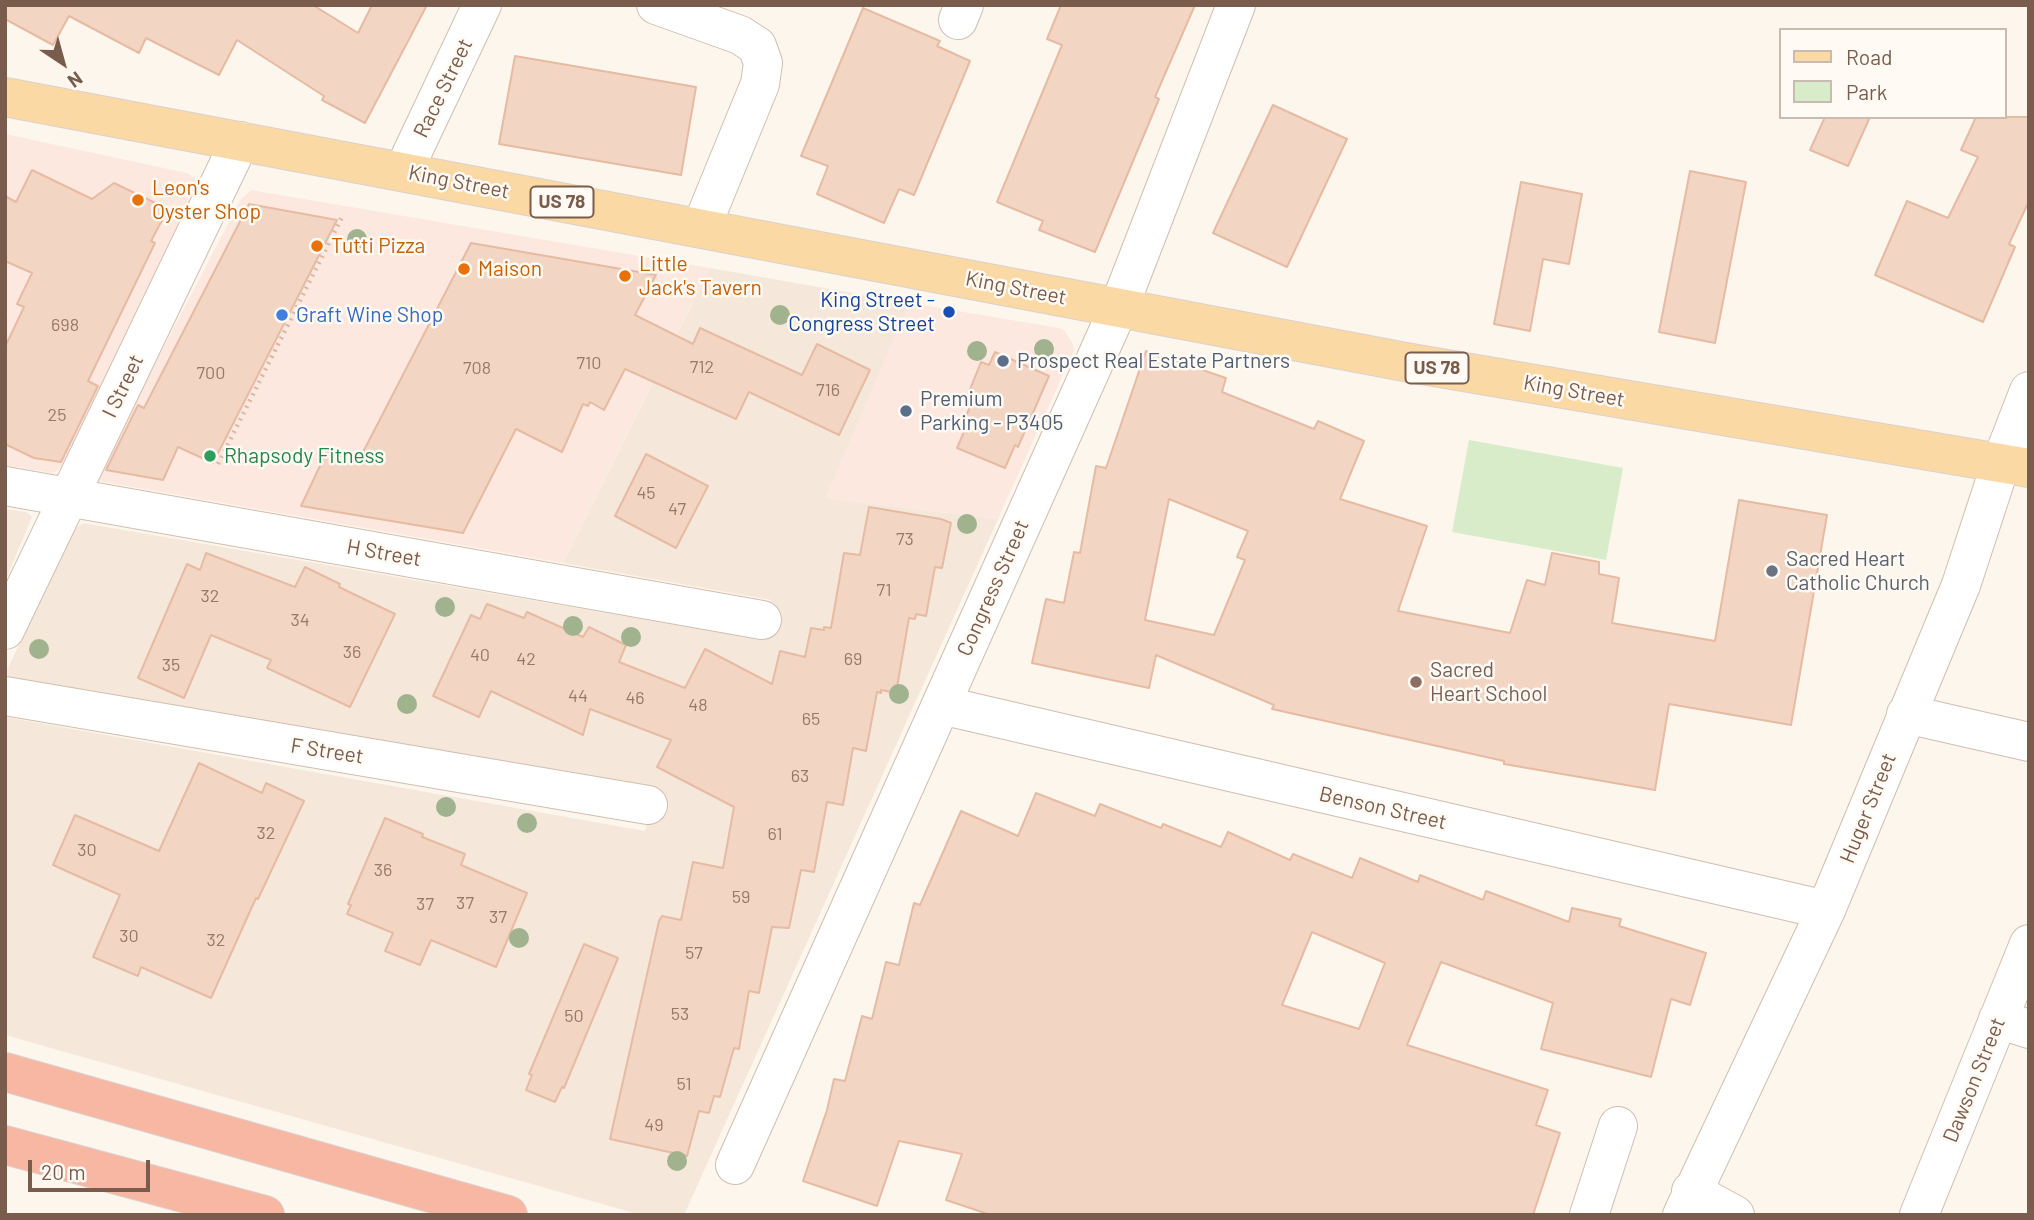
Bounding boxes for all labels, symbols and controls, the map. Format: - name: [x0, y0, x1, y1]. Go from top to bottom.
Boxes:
- north arrow: [28, 28, 98, 98]
- legend: [1778, 28, 2006, 119]
- street label: Race Street: [408, 34, 478, 142]
- text: Road: [1846, 44, 1892, 69]
- text: N: [64, 67, 88, 93]
- text: Park: [1846, 79, 1887, 104]
- street label: King Street: [406, 160, 512, 204]
- place label: Leon's Oyster Shop: [152, 175, 261, 225]
- road number: US 78: [530, 186, 594, 218]
- marker: Leon's Oyster Shop: [130, 192, 146, 208]
- place label: Tutti Pizza: [331, 233, 425, 259]
- marker: Tutti Pizza: [309, 238, 325, 254]
- place label: Little Jack's Tavern: [639, 251, 762, 301]
- place label: Maison: [478, 256, 542, 282]
- marker: Maison: [456, 261, 472, 277]
- street label: King Street: [963, 266, 1069, 310]
- marker: Little Jack's Tavern: [617, 268, 633, 284]
- place label: King Street - Congress Street: [788, 287, 935, 337]
- place label: Graft Wine Shop: [296, 302, 443, 328]
- marker: King Street - Congress Street: [941, 304, 957, 320]
- marker: Graft Wine Shop: [274, 307, 290, 323]
- house number: 698: [51, 314, 79, 336]
- place label: Prospect Real Estate Partners: [1017, 348, 1290, 374]
- street label: I Street: [97, 350, 149, 422]
- house number: 710: [576, 352, 602, 374]
- road number: US 78: [1406, 352, 1468, 384]
- marker: Prospect Real Estate Partners: [995, 353, 1011, 369]
- house number: 712: [690, 356, 714, 378]
- house number: 708: [463, 357, 491, 379]
- house number: 700: [197, 362, 225, 384]
- street label: King Street: [1521, 370, 1627, 412]
- house number: 716: [816, 379, 840, 401]
- place label: Premium Parking - P3405: [920, 386, 1063, 436]
- marker: Premium Parking - P3405: [898, 403, 914, 419]
- house number: 25: [48, 404, 66, 426]
- place label: Rhapsody Fitness: [224, 443, 384, 469]
- marker: Rhapsody Fitness: [202, 448, 218, 464]
- house number: 45: [636, 482, 656, 504]
- house number: 47: [668, 498, 686, 520]
- street label: Congress Street: [952, 516, 1034, 660]
- house number: 73: [896, 528, 914, 550]
- street label: H Street: [345, 534, 423, 572]
- place label: Sacred Heart Catholic Church: [1786, 546, 1930, 596]
- marker: Sacred Heart Catholic Church: [1764, 563, 1780, 579]
- house number: 71: [877, 579, 891, 601]
- house number: 32: [201, 585, 219, 607]
- house number: 34: [290, 609, 310, 631]
- house number: 36: [343, 641, 361, 663]
- house number: 40: [470, 644, 490, 666]
- house number: 42: [516, 648, 536, 670]
- house number: 69: [844, 648, 862, 670]
- house number: 35: [162, 654, 180, 676]
- place label: Sacred Heart School: [1430, 657, 1547, 707]
- marker: Sacred Heart School: [1408, 674, 1424, 690]
- house number: 44: [568, 685, 588, 707]
- house number: 46: [625, 687, 645, 709]
- house number: 48: [688, 694, 708, 716]
- house number: 65: [802, 708, 820, 730]
- street label: F Street: [289, 733, 365, 769]
- street label: Huger Street: [1834, 749, 1902, 867]
- house number: 63: [791, 765, 809, 787]
- street label: Benson Street: [1317, 781, 1449, 835]
- house number: 32: [257, 822, 275, 844]
- house number: 61: [767, 823, 783, 845]
- house number: 30: [77, 839, 97, 861]
- house number: 36: [374, 859, 392, 881]
- house number: 59: [732, 886, 750, 908]
- house number: 37: [456, 892, 474, 914]
- house number: 37: [416, 893, 434, 915]
- house number: 37: [489, 906, 507, 928]
- house number: 30: [119, 925, 139, 947]
- house number: 32: [207, 929, 225, 951]
- house number: 57: [685, 942, 703, 964]
- house number: 53: [671, 1003, 689, 1025]
- house number: 50: [564, 1005, 584, 1027]
- street label: Dawson Street: [1938, 1014, 2010, 1146]
- house number: 51: [676, 1073, 692, 1095]
- house number: 49: [644, 1114, 664, 1136]
- scale bar: [32, 1146, 154, 1190]
- text: 20 m: [41, 1159, 86, 1184]

